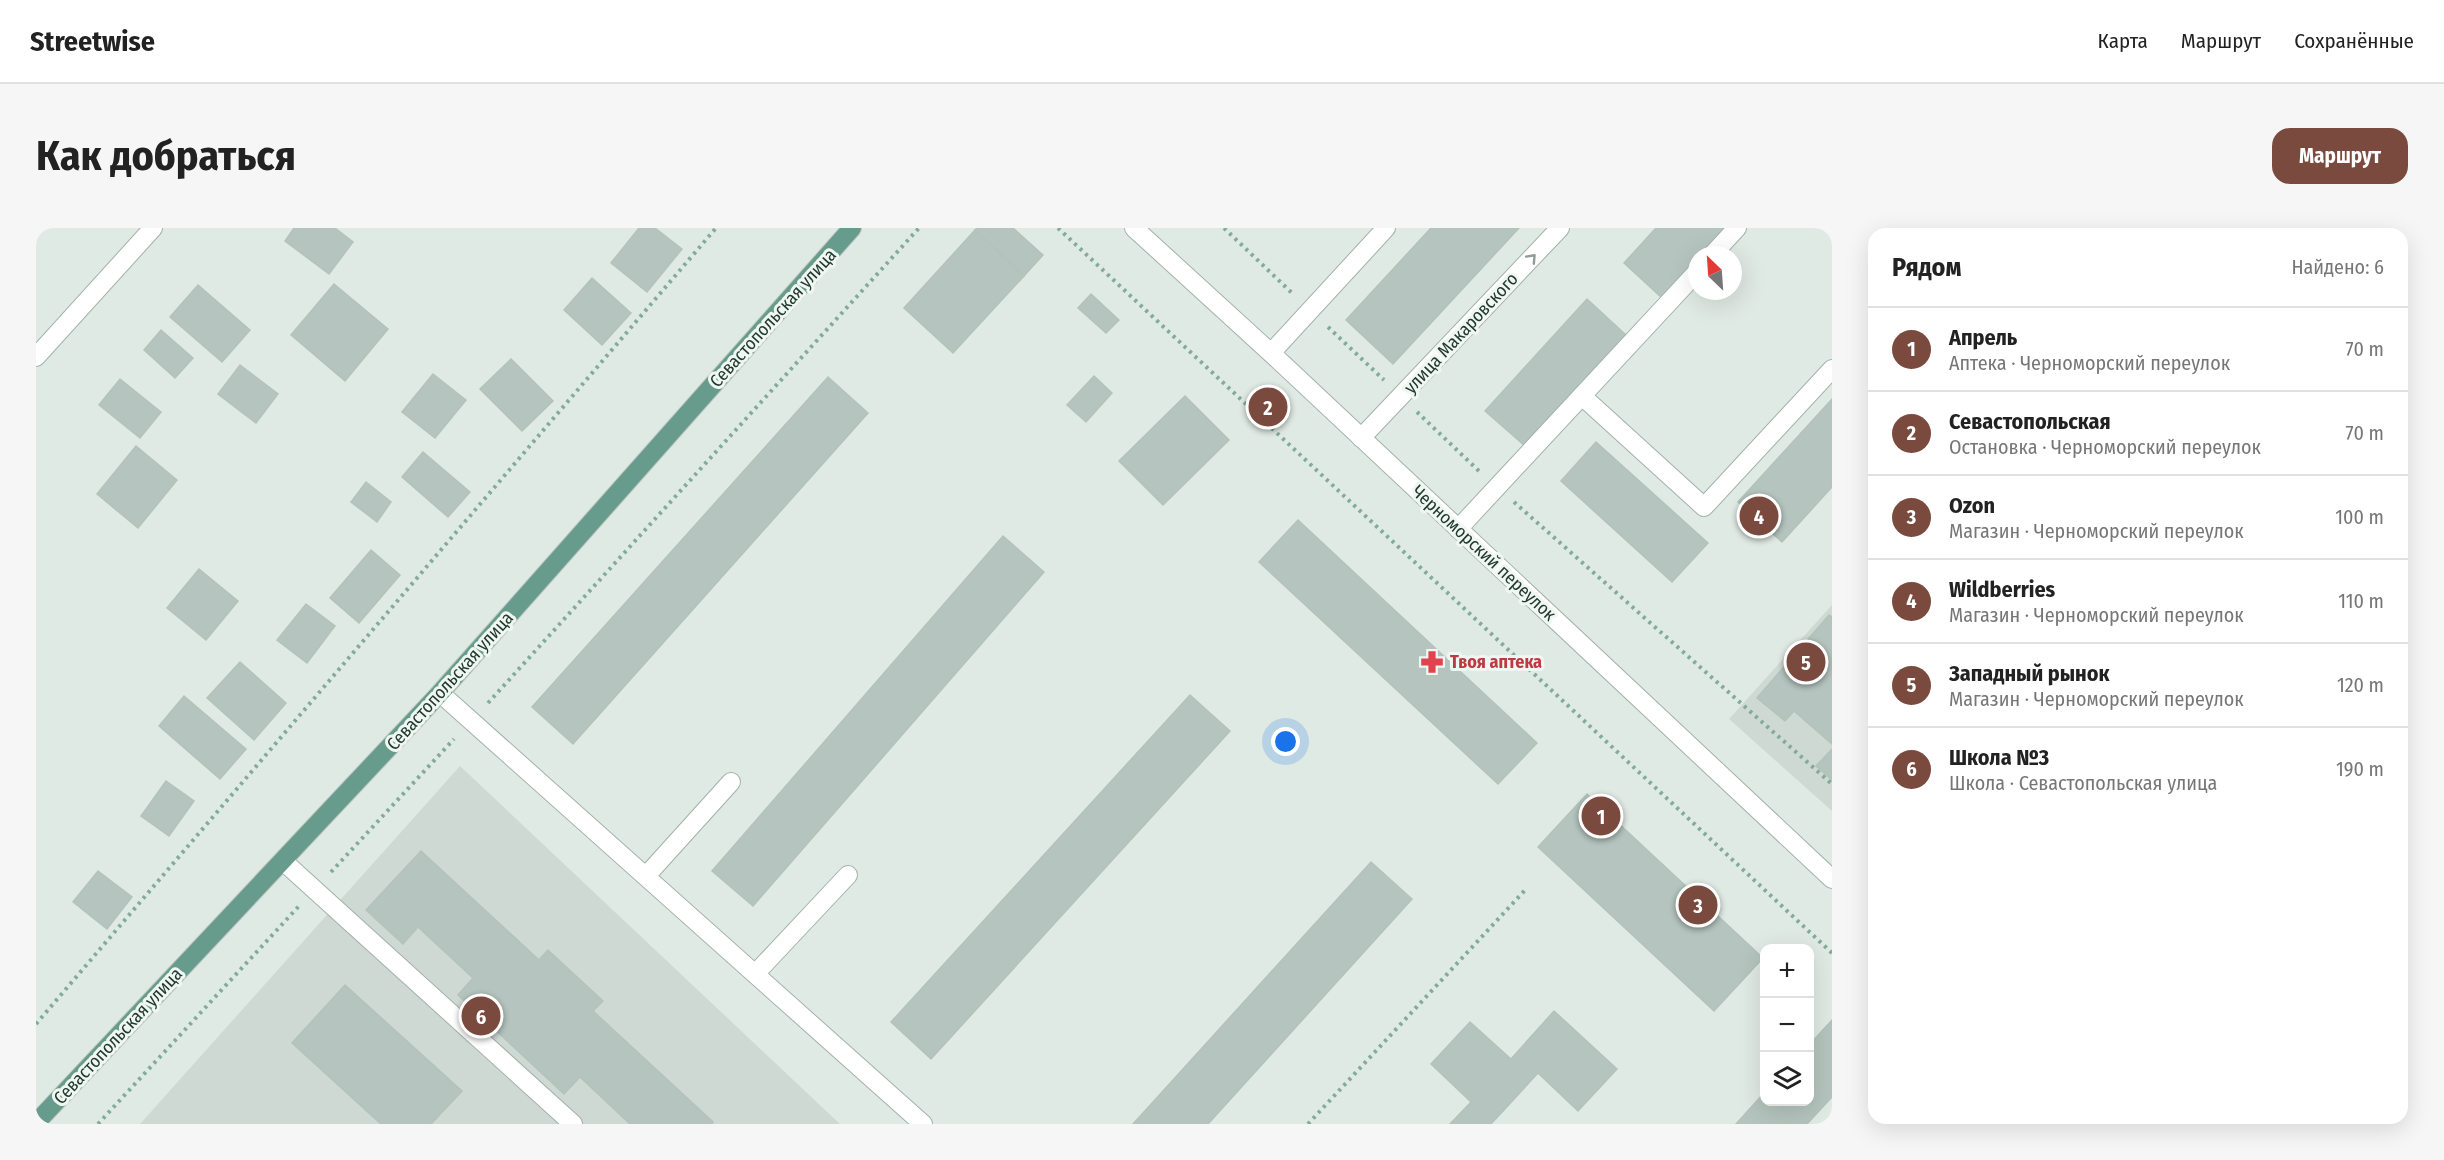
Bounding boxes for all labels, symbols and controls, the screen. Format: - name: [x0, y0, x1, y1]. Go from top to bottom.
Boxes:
- text: Streetwise: [30, 25, 155, 58]
- text: Карта: [2098, 28, 2148, 54]
- text: Маршрут: [2181, 28, 2261, 54]
- text: Сохранённые: [2294, 28, 2414, 54]
- button: Маршрут: [2272, 128, 2408, 184]
- text: Как добраться: [36, 131, 296, 181]
- street label: Севастопольская улица: [705, 244, 841, 392]
- north arrow: [1688, 246, 1742, 300]
- text: Рядом: [1892, 252, 1961, 283]
- one-way arrow: [1525, 254, 1536, 265]
- text: Найдено: 6: [2291, 255, 2384, 279]
- street label: улица Макаровского: [1399, 268, 1523, 398]
- text: Апрель: [1949, 324, 2017, 351]
- text: 1: [1907, 337, 1916, 361]
- text: 70 m: [2346, 337, 2384, 361]
- text: Аптека · Черноморский переулок: [1949, 351, 2230, 375]
- pin: 2: [1248, 384, 1288, 429]
- text: Севастопольская: [1949, 408, 2111, 435]
- text: 2: [1907, 421, 1916, 445]
- text: 70 m: [2346, 421, 2384, 445]
- text: Остановка · Черноморский переулок: [1949, 435, 2261, 459]
- street label: Черноморский переулок: [1407, 481, 1561, 626]
- text: Ozon: [1949, 492, 1995, 519]
- pin: 4: [1740, 494, 1778, 538]
- text: 3: [1907, 505, 1916, 529]
- text: 100 m: [2335, 505, 2384, 529]
- text: Магазин · Черноморский переулок: [1949, 519, 2244, 543]
- text: Wildberries: [1949, 576, 2055, 603]
- text: 4: [1906, 589, 1917, 613]
- text: 110 m: [2338, 589, 2384, 613]
- text: Магазин · Черноморский переулок: [1949, 603, 2244, 627]
- street label: Севастопольская улица: [382, 607, 518, 755]
- pin: 5: [1786, 640, 1826, 684]
- pharmacy icon: Твоя аптека: [1419, 649, 1445, 675]
- place label: Твоя аптека: [1450, 651, 1542, 673]
- text: Западный рынок: [1949, 660, 2110, 687]
- text: 5: [1907, 673, 1916, 697]
- text: 120 m: [2337, 673, 2384, 697]
- text: Магазин · Черноморский переулок: [1949, 687, 2244, 711]
- your location: [1271, 727, 1300, 756]
- text: Школа №3: [1949, 744, 2049, 771]
- text: 6: [1906, 757, 1917, 781]
- text: 190 m: [2336, 757, 2384, 781]
- text: Школа · Севастопольская улица: [1949, 771, 2217, 795]
- pin: 1: [1582, 794, 1620, 838]
- pin: 3: [1678, 882, 1718, 928]
- map controls: [1760, 944, 1814, 1106]
- button: +: [1760, 944, 1814, 998]
- street label: Севастопольская улица: [49, 963, 187, 1109]
- pin: 6: [462, 994, 500, 1038]
- button: −: [1760, 998, 1814, 1052]
- button: layers: [1760, 1052, 1814, 1106]

